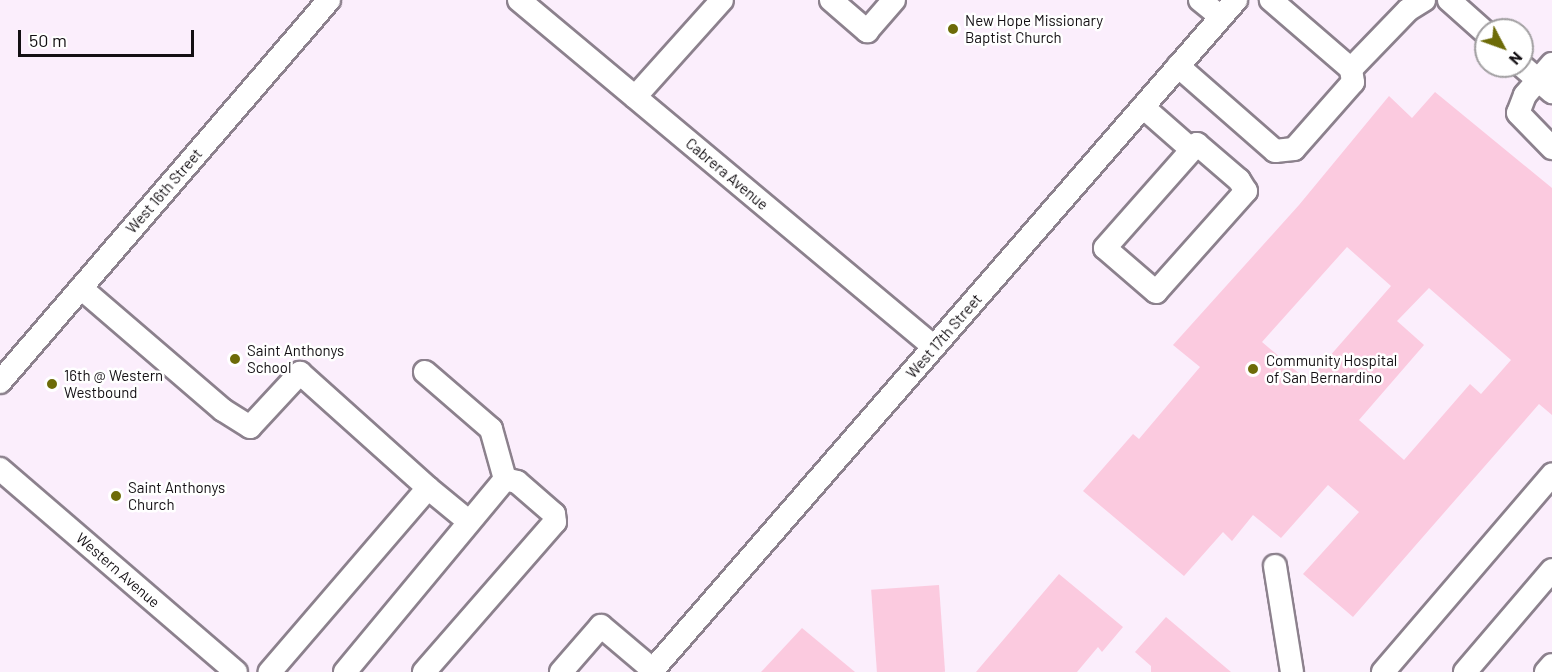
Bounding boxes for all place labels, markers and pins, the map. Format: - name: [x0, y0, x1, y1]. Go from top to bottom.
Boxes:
- place label: New Hope Missionary Baptist Church: [965, 11, 1103, 46]
- marker: New Hope Missionary Baptist Church: [946, 22, 960, 36]
- place label: Saint Anthonys School: [247, 341, 344, 376]
- place label: Community Hospital of San Bernardino: [1266, 351, 1397, 386]
- marker: Saint Anthonys School: [228, 352, 242, 366]
- marker: Community Hospital of San Bernardino: [1244, 360, 1262, 378]
- place label: 16th @ Western Westbound: [64, 366, 163, 401]
- marker: 16th @ Western Westbound: [45, 377, 59, 391]
- place label: Saint Anthonys Church: [128, 478, 225, 513]
- marker: Saint Anthonys Church: [109, 489, 123, 503]

